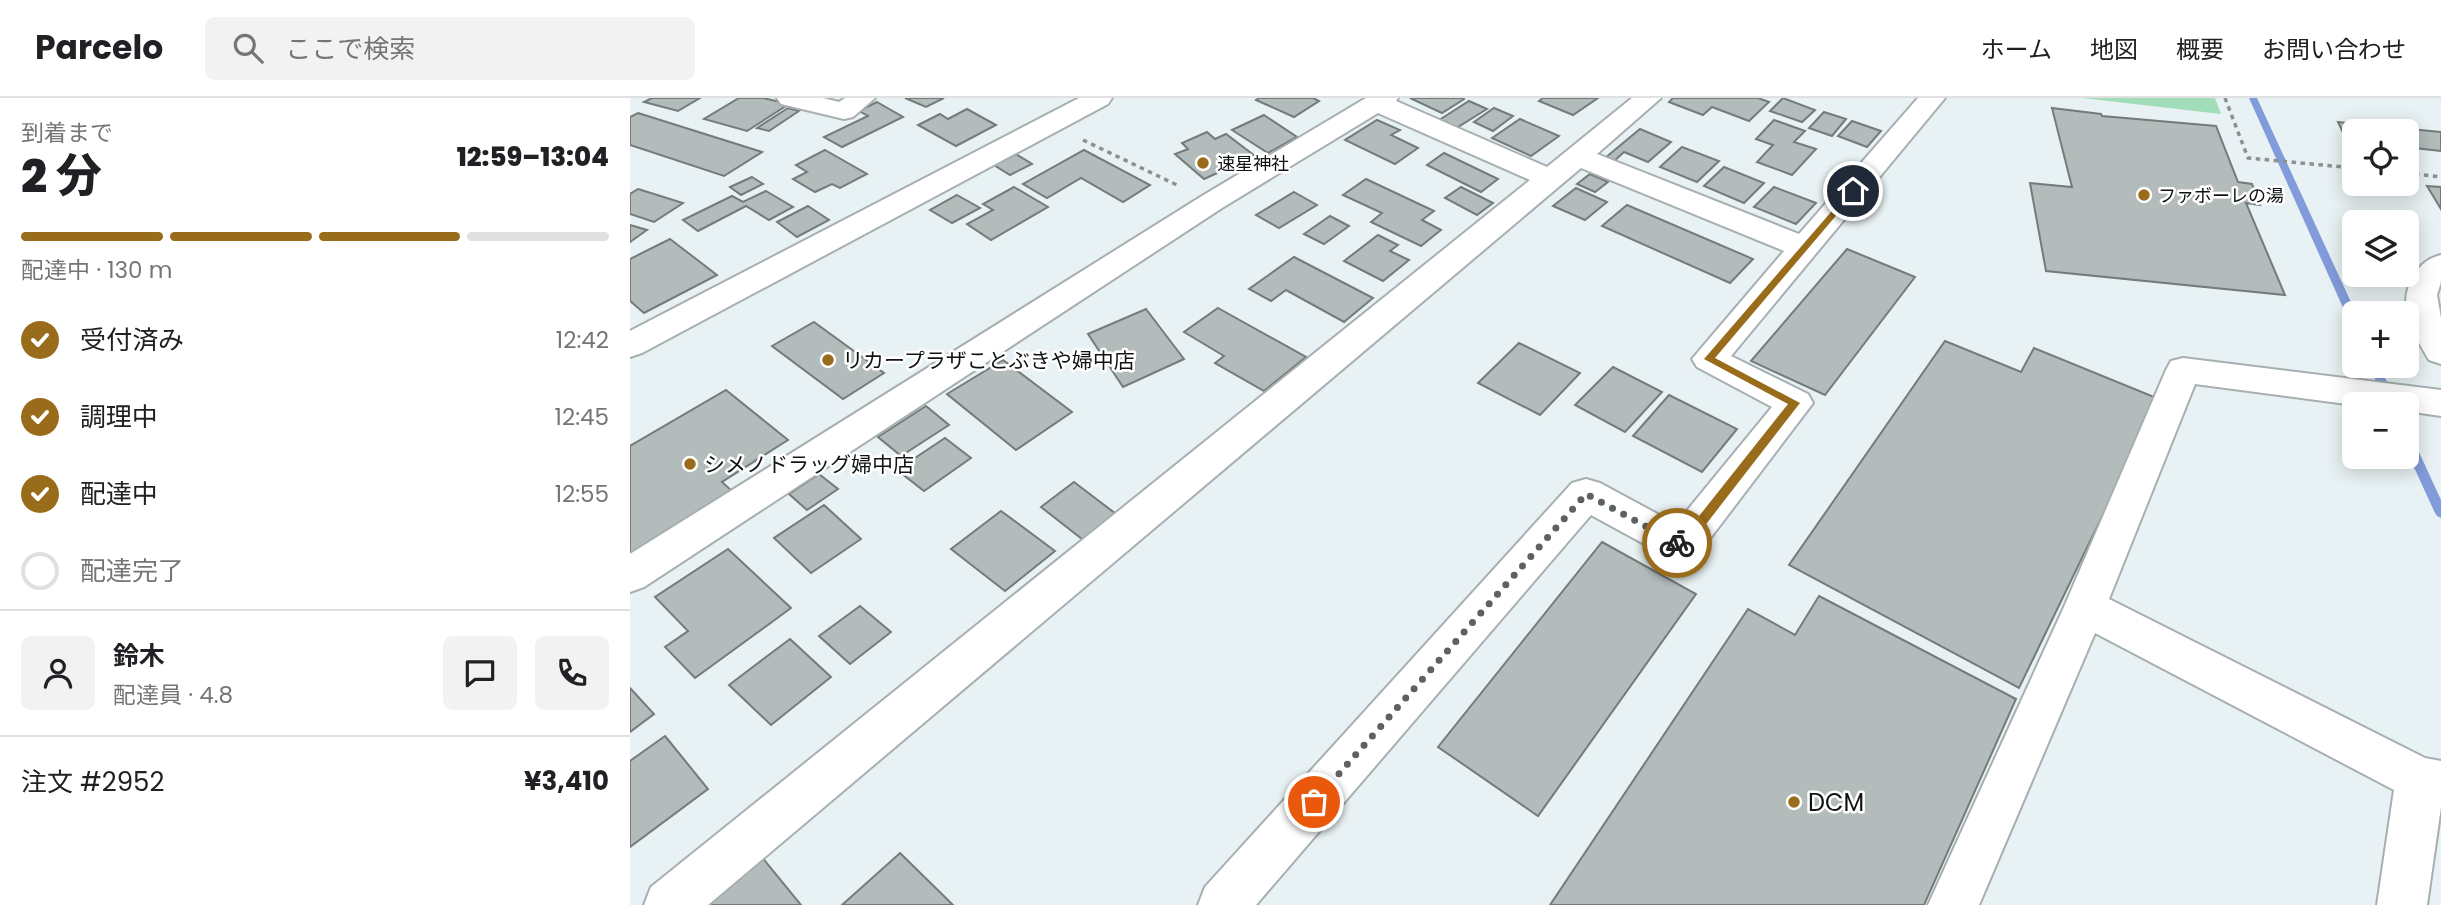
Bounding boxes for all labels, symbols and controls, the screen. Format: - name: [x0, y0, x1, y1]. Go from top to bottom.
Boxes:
- search box: [205, 17, 695, 80]
- text: Parcelo: [35, 24, 163, 71]
- icon: search: [229, 29, 267, 67]
- text: ここで検索: [285, 31, 415, 67]
- text: ホーム: [1981, 33, 2052, 66]
- text: 地図: [2090, 33, 2138, 66]
- text: 概要: [2176, 33, 2224, 66]
- text: お問い合わせ: [2262, 33, 2406, 66]
- text: 到着まで: [21, 117, 113, 149]
- map controls: [2342, 119, 2419, 469]
- button: locate: [2342, 119, 2419, 196]
- text: 12:59–13:04: [457, 139, 609, 175]
- text: 2 分: [21, 144, 102, 208]
- place label: 速星神社: [1217, 151, 1289, 176]
- marker: 速星神社: [1195, 155, 1211, 171]
- pin: [1823, 161, 1883, 221]
- icon: home: [1834, 172, 1872, 210]
- place label: ファボーレの湯: [2158, 183, 2284, 208]
- marker: ファボーレの湯: [2136, 187, 2152, 203]
- button: layers: [2342, 210, 2419, 287]
- text: 配達中 · 130 m: [21, 254, 172, 286]
- button: +: [2342, 301, 2419, 378]
- icon: check: [21, 321, 59, 359]
- text: 受付済み: [80, 322, 184, 358]
- text: 12:42: [556, 324, 609, 356]
- place label: リカープラザことぶきや婦中店: [842, 346, 1135, 375]
- marker: リカープラザことぶきや婦中店: [820, 352, 836, 368]
- button: −: [2342, 392, 2419, 469]
- icon: check: [21, 398, 59, 436]
- text: 調理中: [80, 399, 158, 435]
- text: 12:45: [555, 401, 609, 433]
- place label: シメノドラッグ婦中店: [704, 450, 914, 479]
- marker: シメノドラッグ婦中店: [682, 456, 698, 472]
- icon: check: [21, 475, 59, 513]
- text: 配達中: [80, 476, 158, 512]
- text: 12:55: [555, 478, 609, 510]
- courier: [1642, 508, 1712, 578]
- icon: bike: [1658, 524, 1696, 562]
- text: 配達完了: [80, 553, 184, 589]
- button: person: [21, 636, 95, 710]
- button: chat: [443, 636, 517, 710]
- button: phone: [535, 636, 609, 710]
- text: 鈴木: [113, 638, 165, 674]
- text: 配達員 · 4.8: [113, 679, 233, 711]
- text: ¥3,410: [524, 763, 609, 799]
- text: 注文 #2952: [21, 764, 164, 800]
- pin: [1284, 772, 1344, 832]
- icon: bag: [1295, 783, 1333, 821]
- place label: DCM: [1808, 786, 1864, 819]
- marker: DCM: [1786, 794, 1802, 810]

